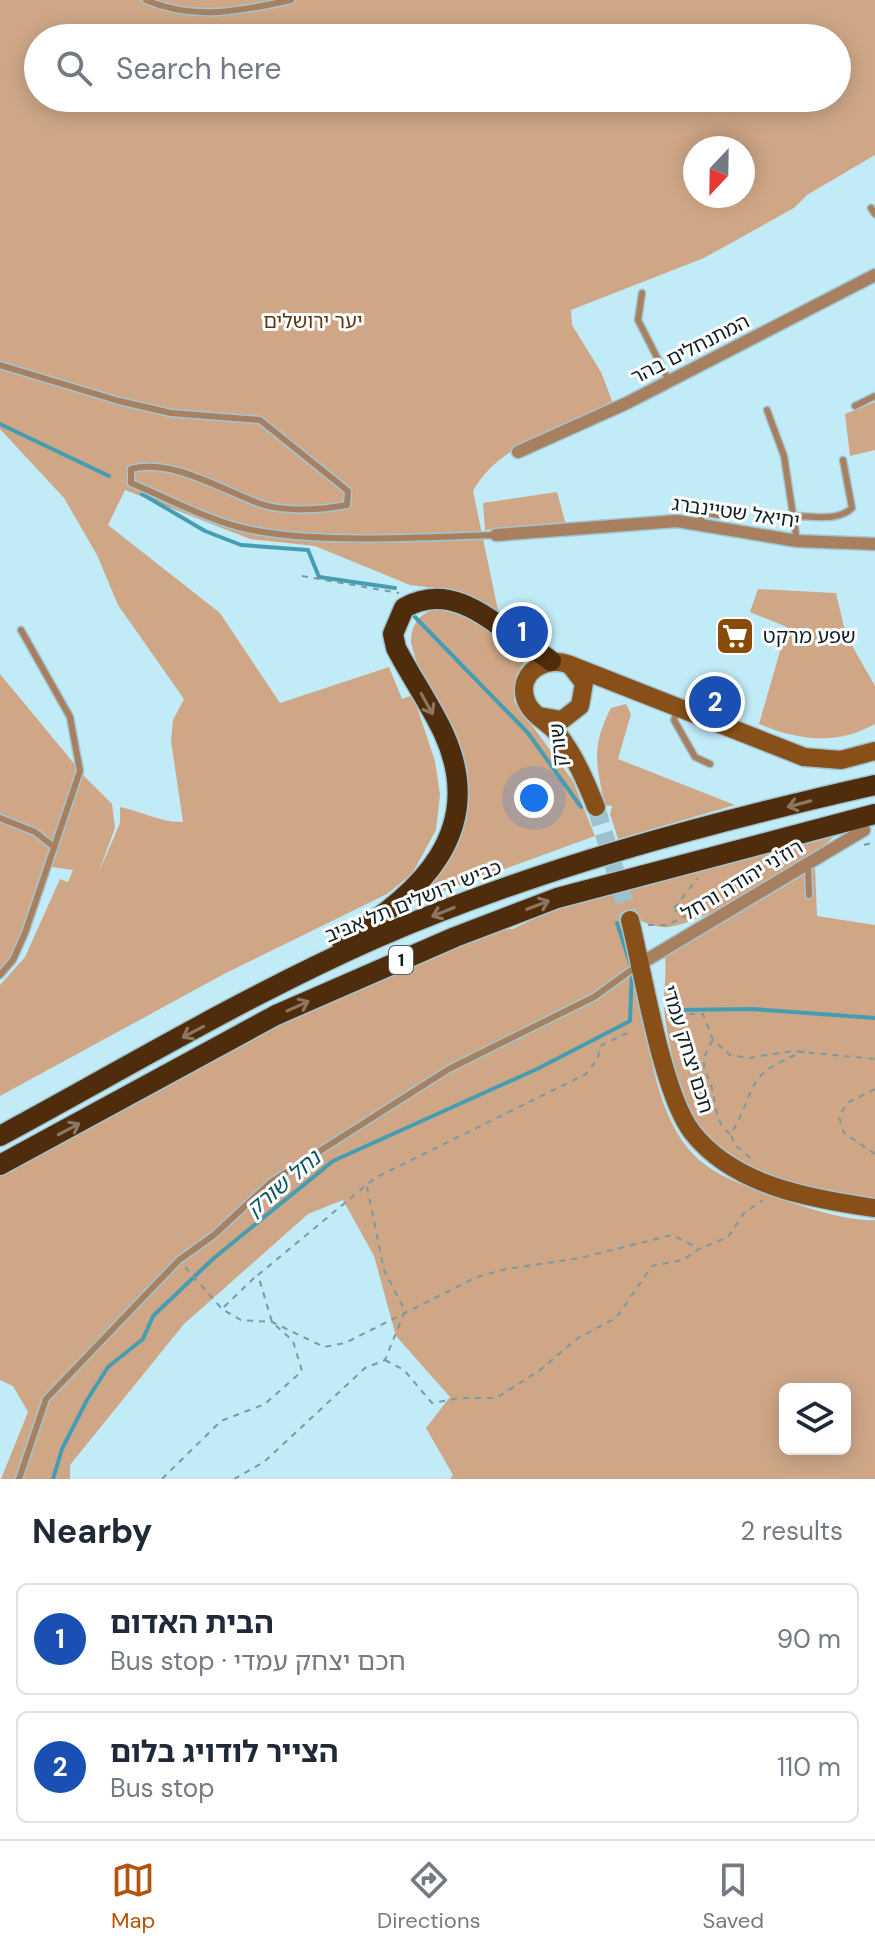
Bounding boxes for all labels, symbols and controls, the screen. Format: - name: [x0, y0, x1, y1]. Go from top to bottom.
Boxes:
- search box: [24, 24, 851, 112]
- icon: search: [52, 46, 96, 90]
- text: Search here: [116, 49, 282, 88]
- north arrow: [683, 136, 755, 208]
- park label: יער ירושלים: [263, 308, 363, 334]
- street label: המתנחלים בהר: [626, 308, 754, 390]
- street label: יחיאל שטיינברג: [670, 490, 802, 534]
- pin: 1: [496, 602, 548, 662]
- supermarket icon: שפע מרקט: [714, 615, 756, 657]
- place label: שפע מרקט: [763, 623, 856, 649]
- pin: 2: [689, 672, 741, 732]
- one-way arrow: [419, 692, 435, 715]
- street label: שורק: [543, 722, 573, 768]
- your location: [514, 778, 554, 818]
- one-way arrow: [787, 798, 813, 813]
- street label: רוז'ני יהודה ורחל: [677, 834, 807, 926]
- street label: כביש ירושלים תל אביב: [321, 854, 505, 948]
- one-way arrow: [525, 897, 550, 911]
- one-way arrow: [431, 905, 456, 920]
- road number: 1: [389, 946, 413, 974]
- street label: חכם יצחק עמדי: [656, 982, 720, 1116]
- one-way arrow: [285, 997, 310, 1012]
- one-way arrow: [182, 1024, 205, 1040]
- one-way arrow: [57, 1120, 81, 1136]
- water label: נחל שורק: [240, 1143, 328, 1223]
- map controls: [779, 1383, 851, 1455]
- button: layers: [779, 1383, 851, 1455]
- text: Nearby: [32, 1509, 152, 1554]
- text: 2 results: [740, 1514, 843, 1548]
- text: הבית האדום: [110, 1603, 274, 1642]
- text: 1: [55, 1622, 65, 1656]
- text: 90 m: [777, 1622, 841, 1656]
- text: Bus stop · חכם יצחק עמדי: [110, 1644, 406, 1678]
- text: הצייר לודויג בלום: [110, 1732, 338, 1771]
- text: 2: [52, 1750, 68, 1784]
- text: 110 m: [777, 1750, 841, 1784]
- text: Bus stop: [110, 1771, 215, 1805]
- tab: Map: [111, 1858, 155, 1935]
- tab: Directions: [377, 1858, 481, 1935]
- tab: Saved: [702, 1858, 764, 1935]

